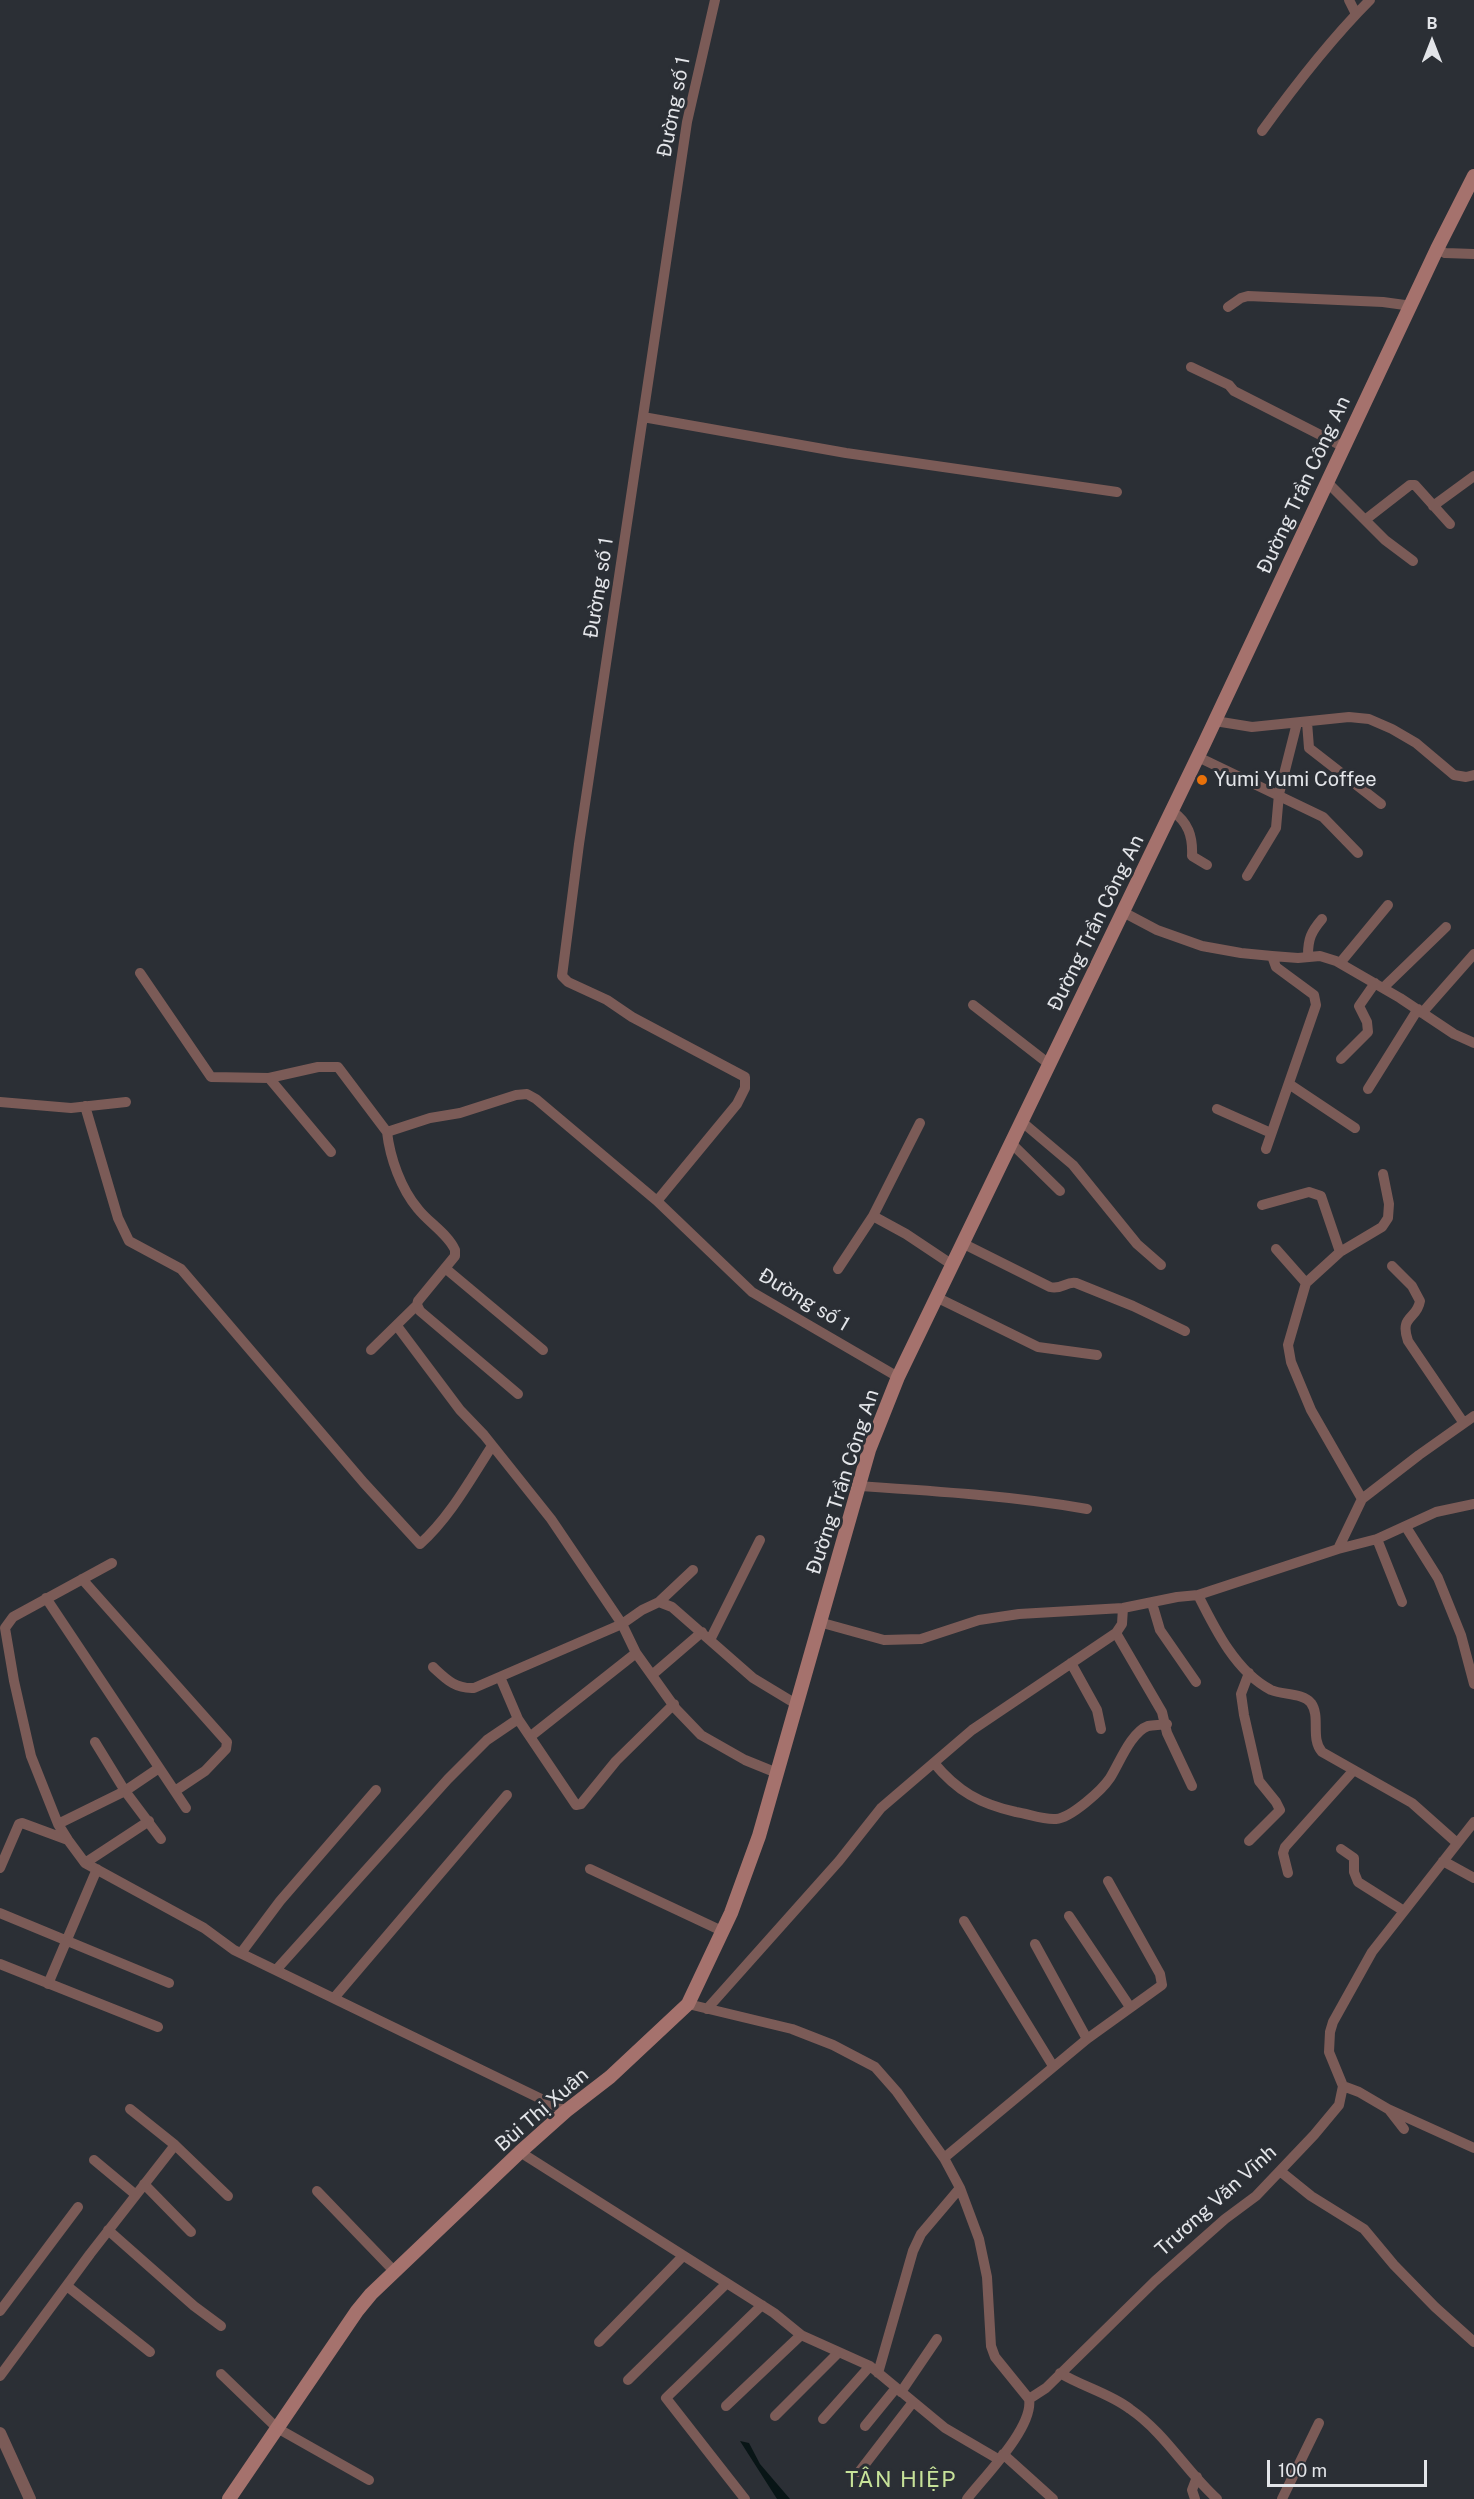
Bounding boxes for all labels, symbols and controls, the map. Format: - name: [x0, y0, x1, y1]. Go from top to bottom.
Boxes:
- north arrow: [1402, 12, 1462, 72]
- text: B: [1427, 14, 1437, 33]
- street label: Đường số 1: [652, 55, 696, 159]
- street label: Đường Trần Công An: [1252, 392, 1356, 578]
- street label: Đường số 1: [579, 536, 619, 640]
- place label: Yumi Yumi Coffee: [1214, 768, 1377, 792]
- marker: Yumi Yumi Coffee: [1195, 773, 1209, 787]
- street label: Đường Trần Công An: [1043, 831, 1149, 1015]
- street label: Đường số 1: [754, 1263, 854, 1337]
- street label: Đường Trần Công An: [802, 1386, 884, 1578]
- street label: Bùi Thị Xuân: [490, 2063, 594, 2157]
- street label: Trương Văn Vĩnh: [1151, 2140, 1281, 2262]
- scale bar: [1270, 2448, 1430, 2486]
- text: 100 m: [1278, 2460, 1327, 2481]
- district label: TÂN HIỆP: [845, 2467, 957, 2493]

